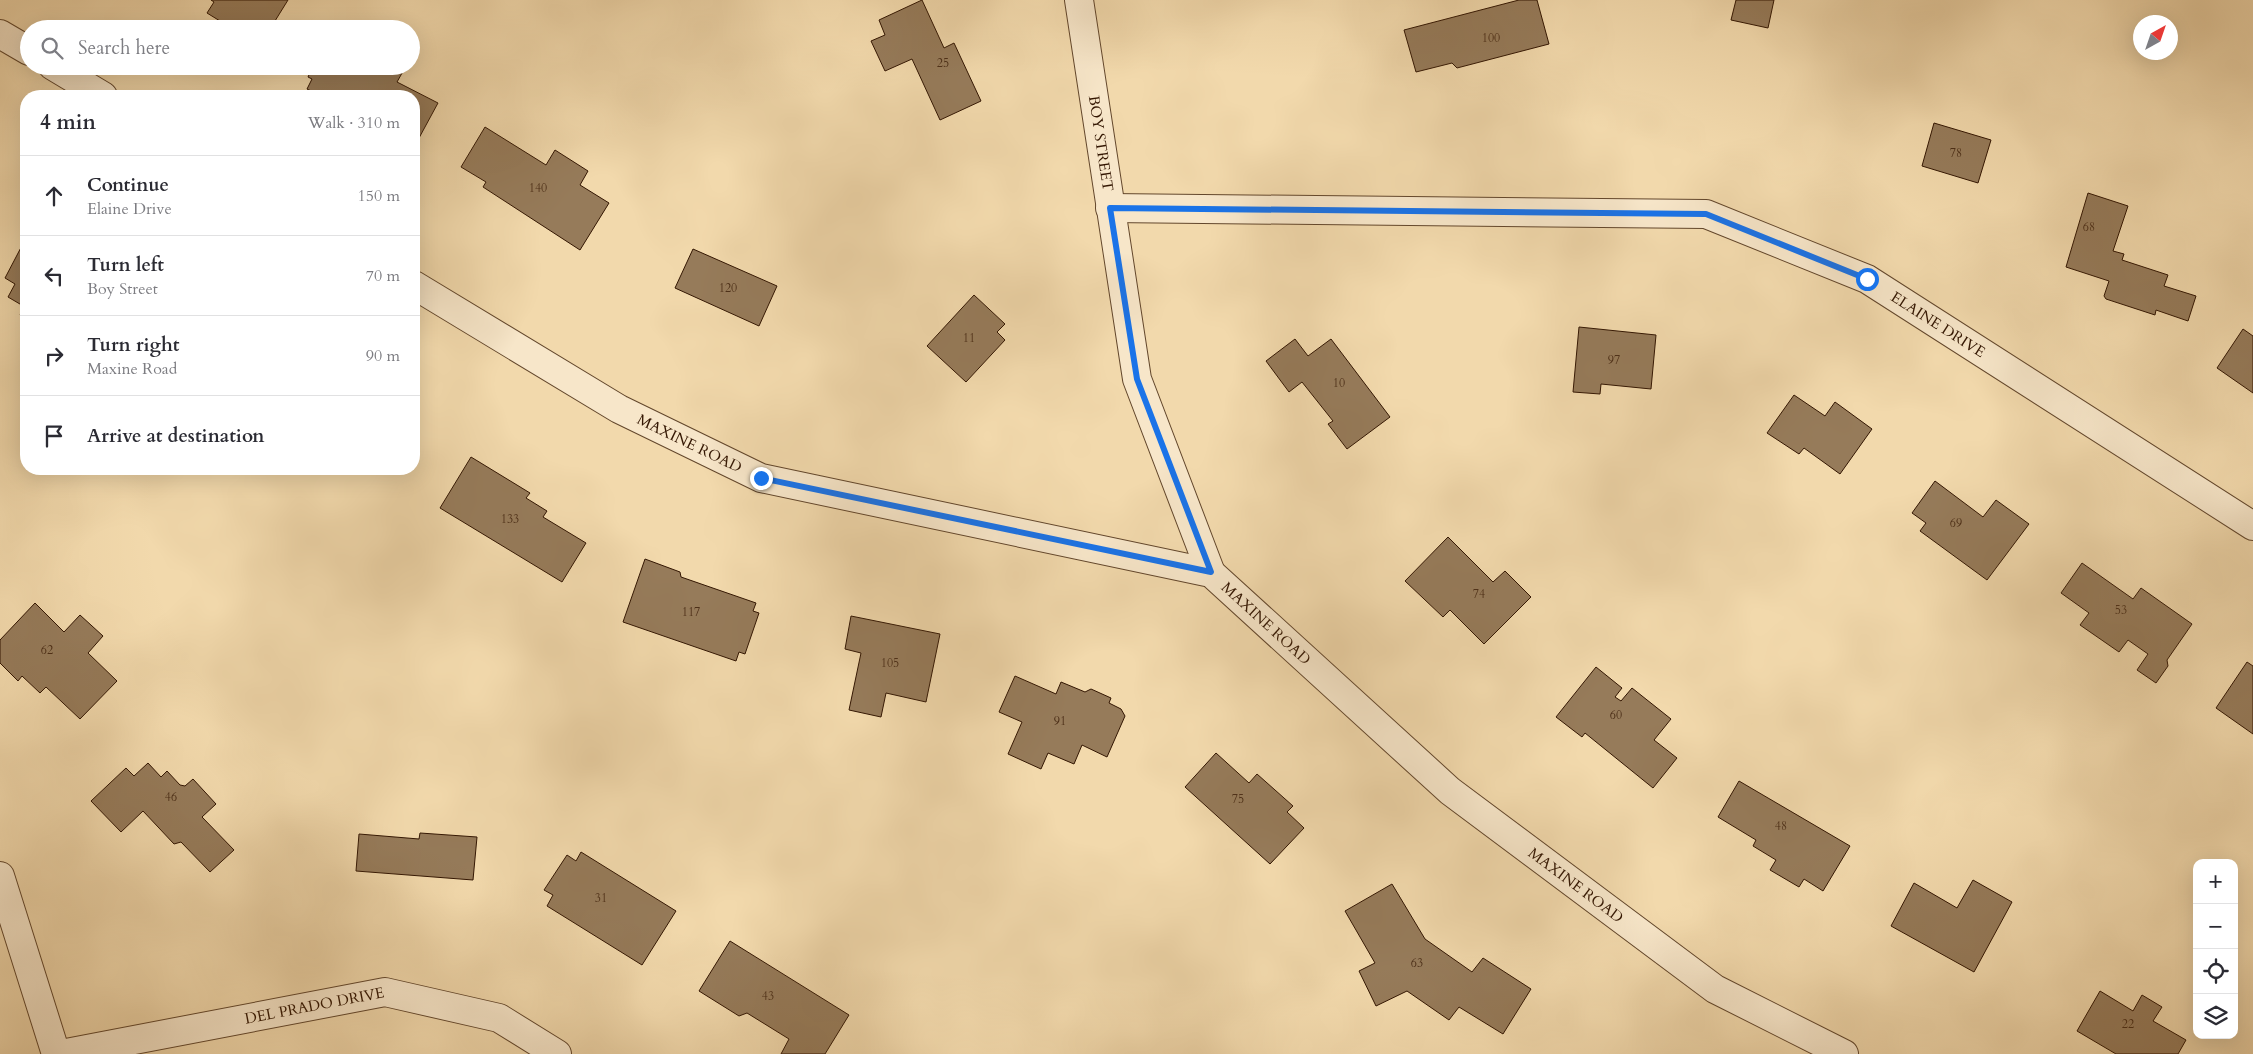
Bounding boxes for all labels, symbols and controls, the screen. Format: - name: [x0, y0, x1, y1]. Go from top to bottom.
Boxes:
- north arrow: [2133, 15, 2178, 60]
- search box: [20, 20, 420, 75]
- house number: 100: [1482, 30, 1500, 46]
- icon: search: [38, 34, 66, 62]
- text: Search here: [78, 35, 170, 61]
- house number: 25: [937, 55, 949, 71]
- street label: BOY STREET: [1084, 94, 1118, 193]
- text: 4 min: [40, 108, 96, 137]
- text: Walk · 310 m: [308, 112, 400, 134]
- house number: 78: [1950, 145, 1962, 161]
- text: Continue: [87, 172, 169, 198]
- house number: 140: [529, 180, 547, 196]
- icon: ahead: [40, 182, 68, 210]
- text: 150 m: [358, 185, 400, 207]
- text: Elaine Drive: [87, 198, 172, 220]
- house number: 68: [2083, 219, 2095, 235]
- text: Turn left: [87, 252, 164, 278]
- icon: left: [40, 262, 68, 290]
- text: 70 m: [366, 265, 400, 287]
- route start: [1856, 268, 1879, 291]
- text: Boy Street: [87, 278, 158, 300]
- house number: 120: [719, 280, 737, 296]
- street label: ELAINE DRIVE: [1887, 287, 1989, 362]
- house number: 11: [963, 330, 975, 346]
- text: Turn right: [87, 332, 179, 358]
- icon: right: [40, 342, 68, 370]
- text: 90 m: [366, 345, 400, 367]
- house number: 97: [1608, 352, 1620, 368]
- text: Maxine Road: [87, 358, 177, 380]
- house number: 10: [1333, 375, 1345, 391]
- street label: MAXINE ROAD: [634, 409, 745, 477]
- icon: arrive: [40, 422, 68, 450]
- text: Arrive at destination: [87, 423, 264, 449]
- route end: [750, 467, 773, 490]
- house number: 133: [501, 511, 519, 527]
- house number: 69: [1950, 515, 1962, 531]
- street label: MAXINE ROAD: [1217, 577, 1315, 669]
- house number: 74: [1473, 586, 1485, 602]
- house number: 53: [2115, 602, 2127, 618]
- house number: 117: [682, 604, 700, 620]
- house number: 62: [41, 642, 53, 658]
- house number: 105: [881, 655, 899, 671]
- house number: 60: [1610, 707, 1622, 723]
- house number: 91: [1054, 713, 1066, 729]
- house number: 46: [165, 789, 177, 805]
- house number: 75: [1232, 791, 1244, 807]
- house number: 48: [1775, 818, 1787, 834]
- street label: MAXINE ROAD: [1524, 843, 1628, 927]
- map controls: [2193, 859, 2238, 1039]
- button: +: [2193, 859, 2238, 904]
- house number: 31: [595, 890, 607, 906]
- button: −: [2193, 904, 2238, 949]
- button: locate: [2193, 949, 2238, 994]
- house number: 63: [1411, 955, 1423, 971]
- street label: DEL PRADO DRIVE: [243, 982, 386, 1029]
- house number: 43: [762, 988, 774, 1004]
- button: layers: [2193, 994, 2238, 1039]
- house number: 22: [2122, 1016, 2134, 1032]

